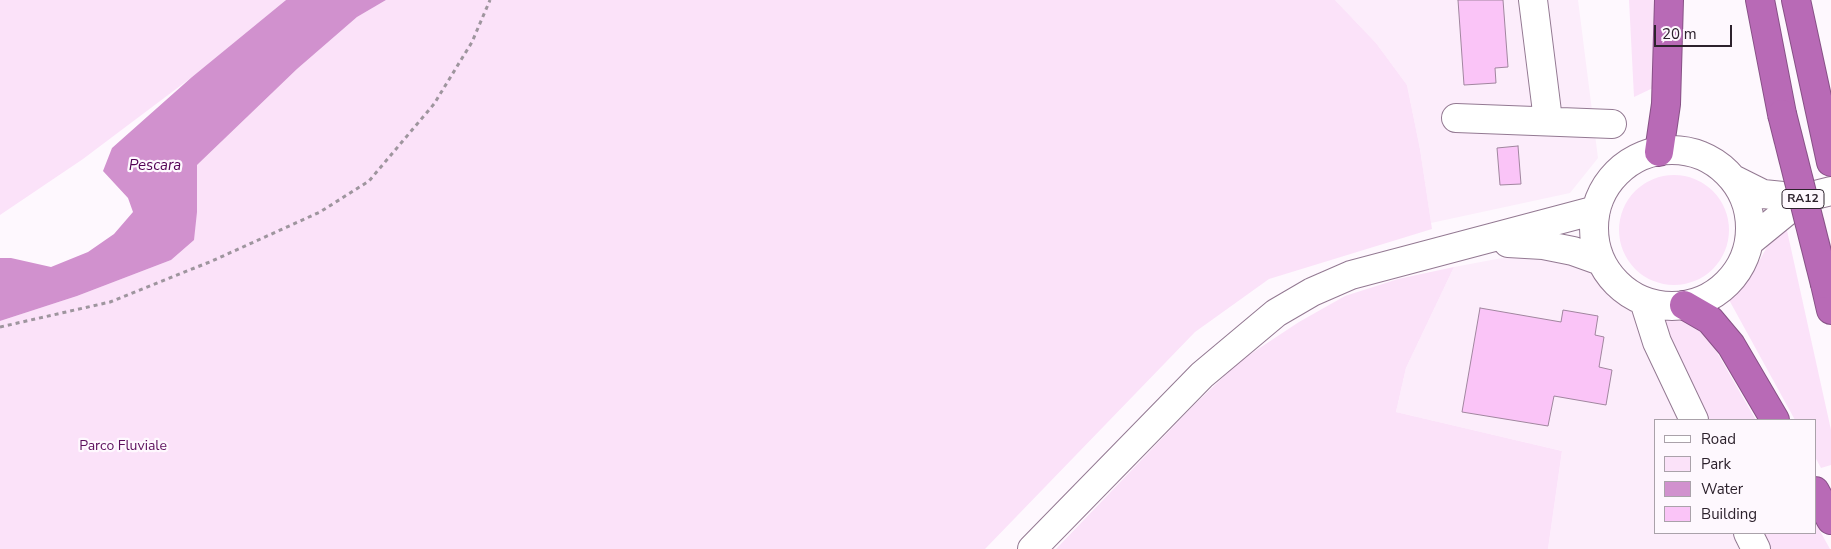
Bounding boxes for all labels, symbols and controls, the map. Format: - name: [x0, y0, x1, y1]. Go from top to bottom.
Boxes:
- scale bar: [1656, 15, 1734, 47]
- text: 20 m: [1662, 24, 1697, 44]
- water label: Pescara: [129, 157, 181, 175]
- road number: RA12: [1782, 190, 1824, 208]
- legend: [1654, 419, 1816, 534]
- text: Road: [1701, 429, 1736, 449]
- park label: Parco Fluviale: [79, 439, 167, 455]
- text: Park: [1701, 454, 1731, 474]
- text: Water: [1701, 479, 1743, 499]
- text: Building: [1701, 504, 1757, 524]

